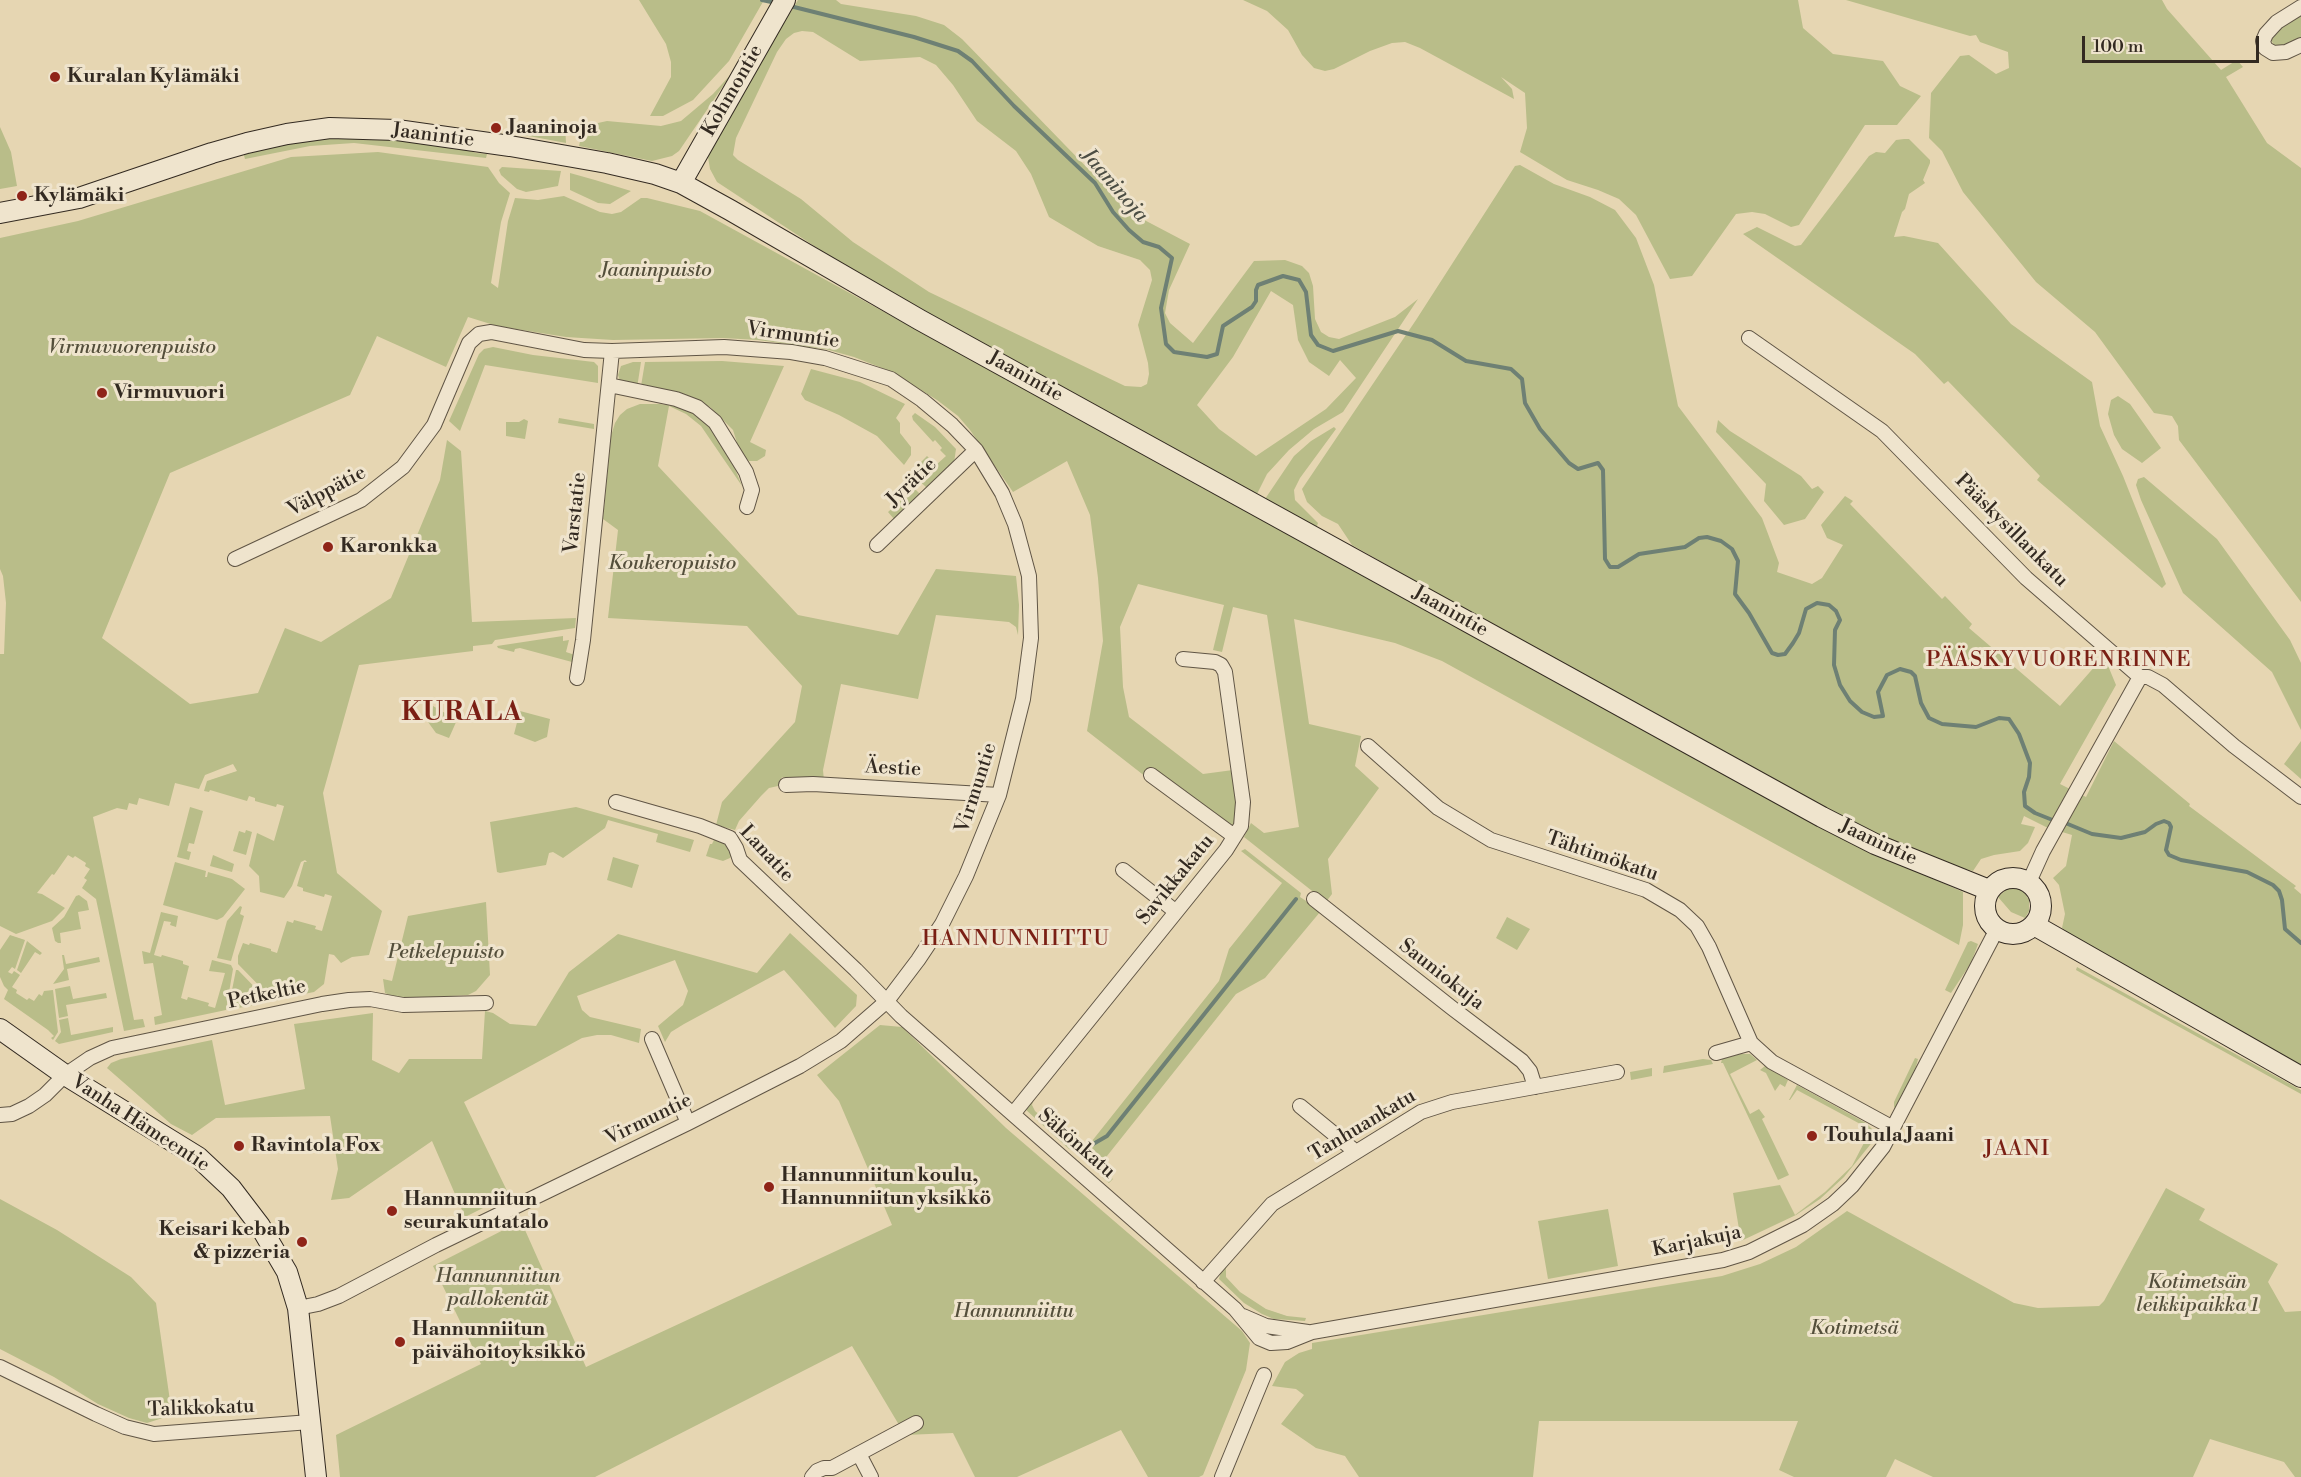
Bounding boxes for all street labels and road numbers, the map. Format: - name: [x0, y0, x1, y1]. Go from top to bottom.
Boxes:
- street label: Kohmontie: [697, 41, 769, 141]
- street label: Jaanintie: [390, 119, 476, 153]
- street label: Virmuntie: [745, 318, 841, 354]
- street label: Jaanintie: [983, 346, 1067, 408]
- street label: Jyrätie: [882, 453, 942, 513]
- street label: Välppätie: [284, 461, 370, 523]
- street label: Pääskysillankatu: [1949, 469, 2073, 593]
- street label: Varstatie: [560, 471, 592, 555]
- street label: Jaanintie: [1408, 581, 1492, 643]
- street label: Virmuntie: [951, 740, 1003, 836]
- street label: Äestie: [864, 756, 922, 782]
- street label: Jaanintie: [1835, 815, 1921, 871]
- street label: Lanatie: [734, 821, 798, 887]
- street label: Tähtimökatu: [1543, 827, 1661, 887]
- street label: Savikkakatu: [1132, 830, 1220, 930]
- street label: Sauniokuja: [1393, 934, 1489, 1016]
- street label: Petkeltie: [226, 975, 308, 1015]
- street label: Vanha Hämeentie: [66, 1070, 214, 1178]
- street label: Tanhuankatu: [1305, 1085, 1421, 1167]
- street label: Virmuntie: [602, 1089, 696, 1151]
- street label: Säkönkatu: [1032, 1104, 1120, 1184]
- street label: Karjakuja: [1650, 1221, 1744, 1263]
- street label: Talikkokatu: [147, 1395, 255, 1423]

